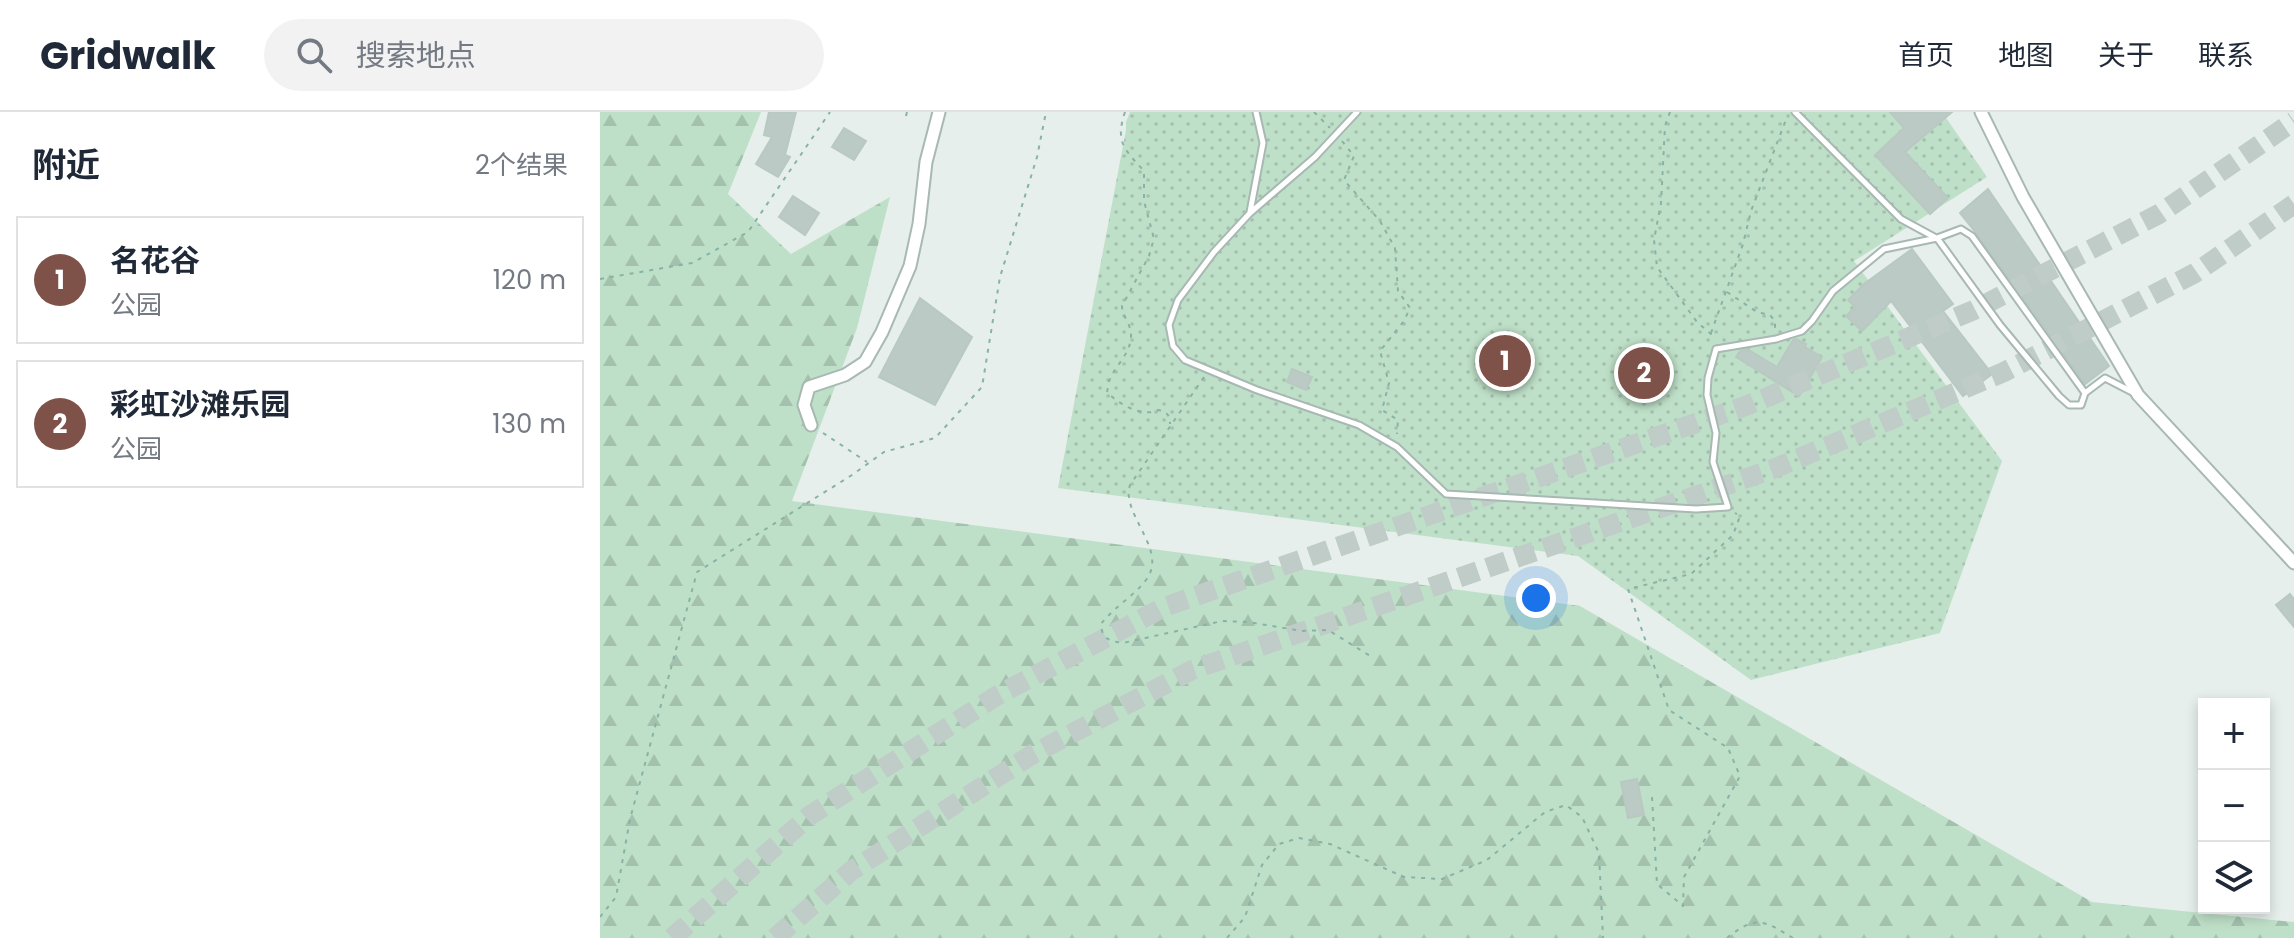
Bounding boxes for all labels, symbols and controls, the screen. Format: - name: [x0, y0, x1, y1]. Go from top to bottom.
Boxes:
- search box: [264, 19, 824, 91]
- text: Gridwalk: [40, 29, 216, 82]
- icon: search: [292, 33, 336, 77]
- text: 搜索地点: [356, 34, 476, 77]
- text: 首页: [1898, 36, 1954, 75]
- text: 地图: [1998, 36, 2054, 75]
- text: 关于: [2098, 36, 2154, 75]
- text: 联系: [2198, 36, 2254, 75]
- text: 附近: [32, 141, 100, 189]
- text: 2个结果: [475, 147, 568, 183]
- text: 名花谷: [110, 239, 200, 282]
- text: 1: [55, 262, 65, 298]
- text: 120 m: [493, 262, 566, 298]
- text: 公园: [110, 287, 162, 323]
- pin: 1: [1479, 331, 1531, 391]
- pin: 2: [1618, 343, 1670, 403]
- text: 彩虹沙滩乐园: [110, 383, 290, 426]
- text: 2: [53, 406, 67, 442]
- text: 130 m: [492, 406, 566, 442]
- text: 公园: [110, 431, 162, 467]
- your location: [1516, 578, 1556, 618]
- map controls: [2198, 698, 2270, 914]
- button: +: [2198, 698, 2270, 770]
- button: −: [2198, 770, 2270, 842]
- button: layers: [2198, 842, 2270, 914]

